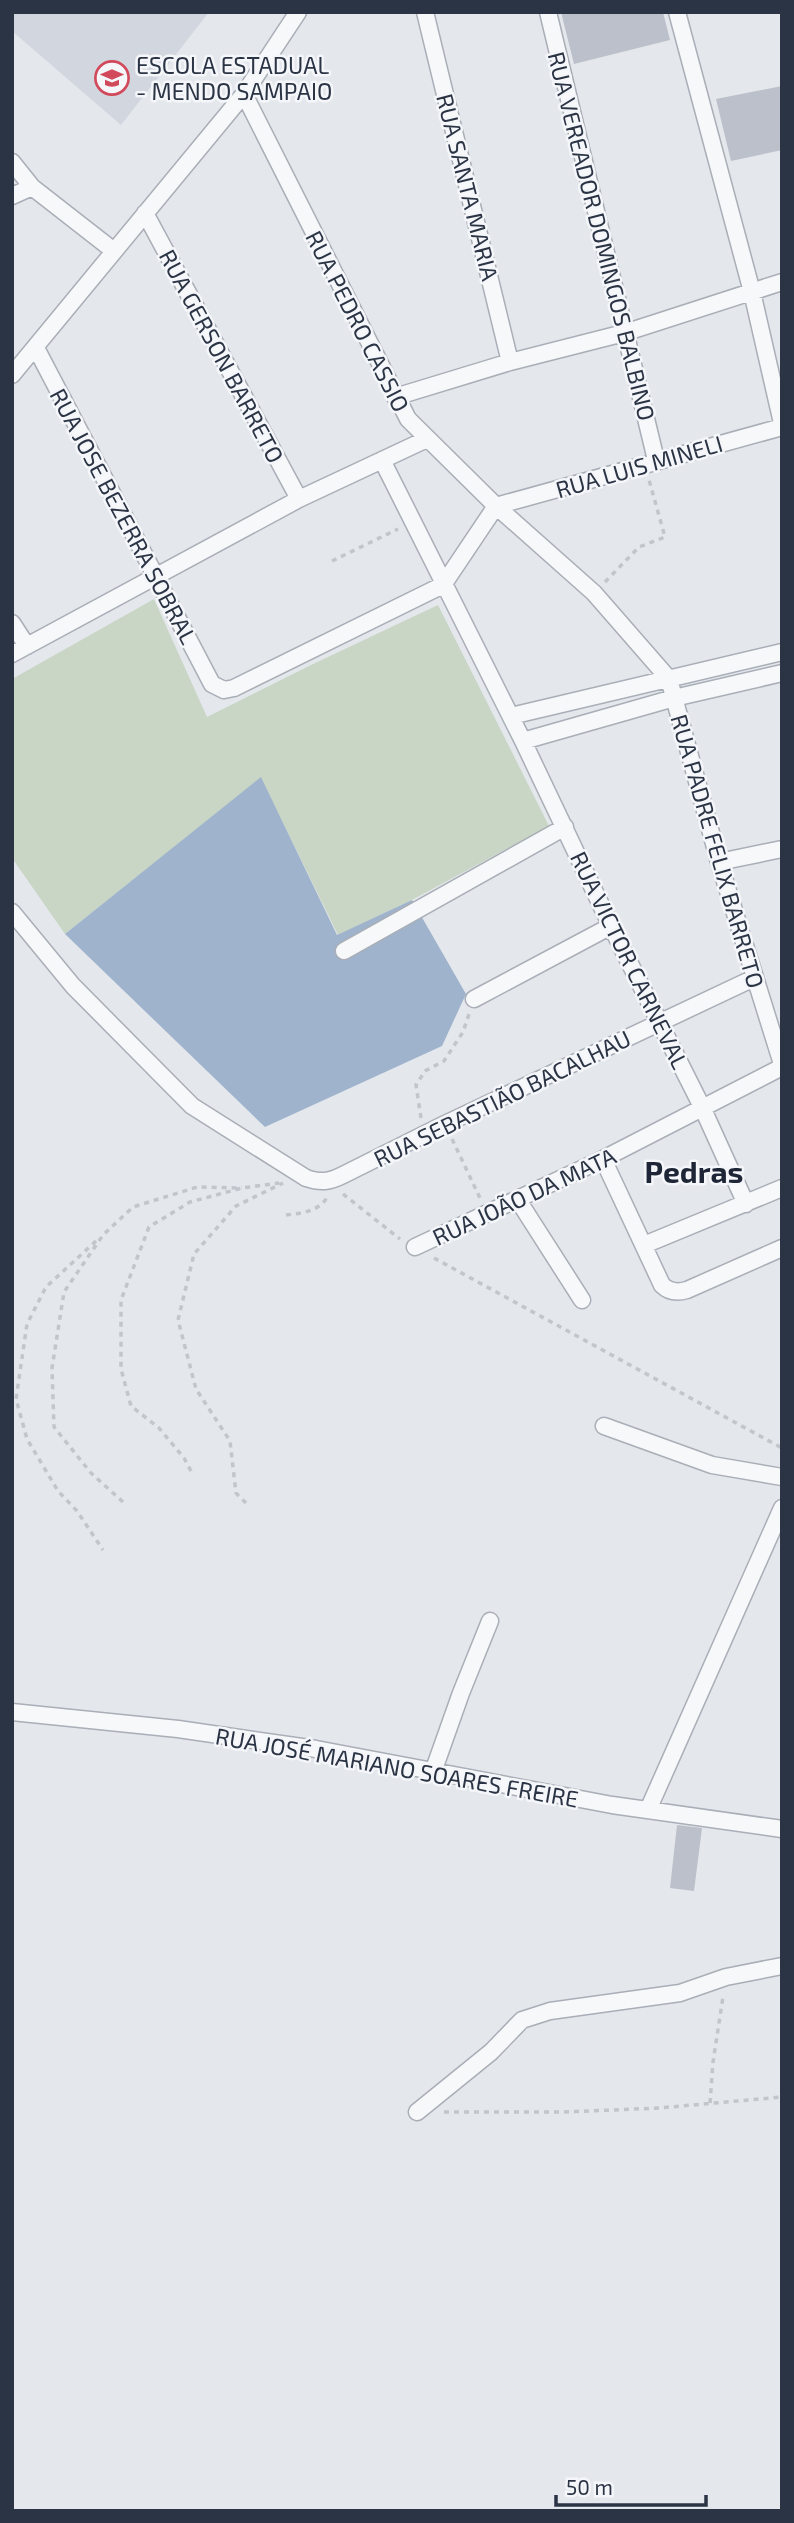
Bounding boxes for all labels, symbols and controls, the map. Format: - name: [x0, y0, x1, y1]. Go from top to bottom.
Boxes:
- street label: RUA VEREADOR DOMINGOS BALBINO: [543, 49, 661, 423]
- place label: ESCOLA ESTADUAL - MENDO SAMPAIO: [136, 51, 332, 105]
- school or university icon: ESCOLA ESTADUAL - MENDO SAMPAIO: [93, 59, 131, 97]
- street label: RUA SANTA MARIA: [431, 91, 505, 284]
- street label: RUA PEDRO CASSIO: [300, 226, 416, 416]
- street label: RUA GERSON BARRETO: [154, 244, 290, 468]
- street label: RUA JOSE BEZERRA SOBRAL: [45, 384, 203, 649]
- street label: RUA LUIS MINELI: [552, 429, 726, 503]
- street label: RUA PADRE FELIX BARRETO: [665, 711, 771, 991]
- street label: RUA VICTOR CARNEVAL: [565, 847, 695, 1074]
- street label: RUA SEBASTIÃO BACALHAU: [369, 1024, 635, 1172]
- street label: RUA JOÃO DA MATA: [428, 1141, 621, 1251]
- district label: Pedras: [644, 1153, 744, 1189]
- street label: RUA JOSÉ MARIANO SOARES FREIRE: [213, 1721, 581, 1813]
- scale bar: [556, 2464, 706, 2508]
- text: 50 m: [566, 2474, 613, 2499]

